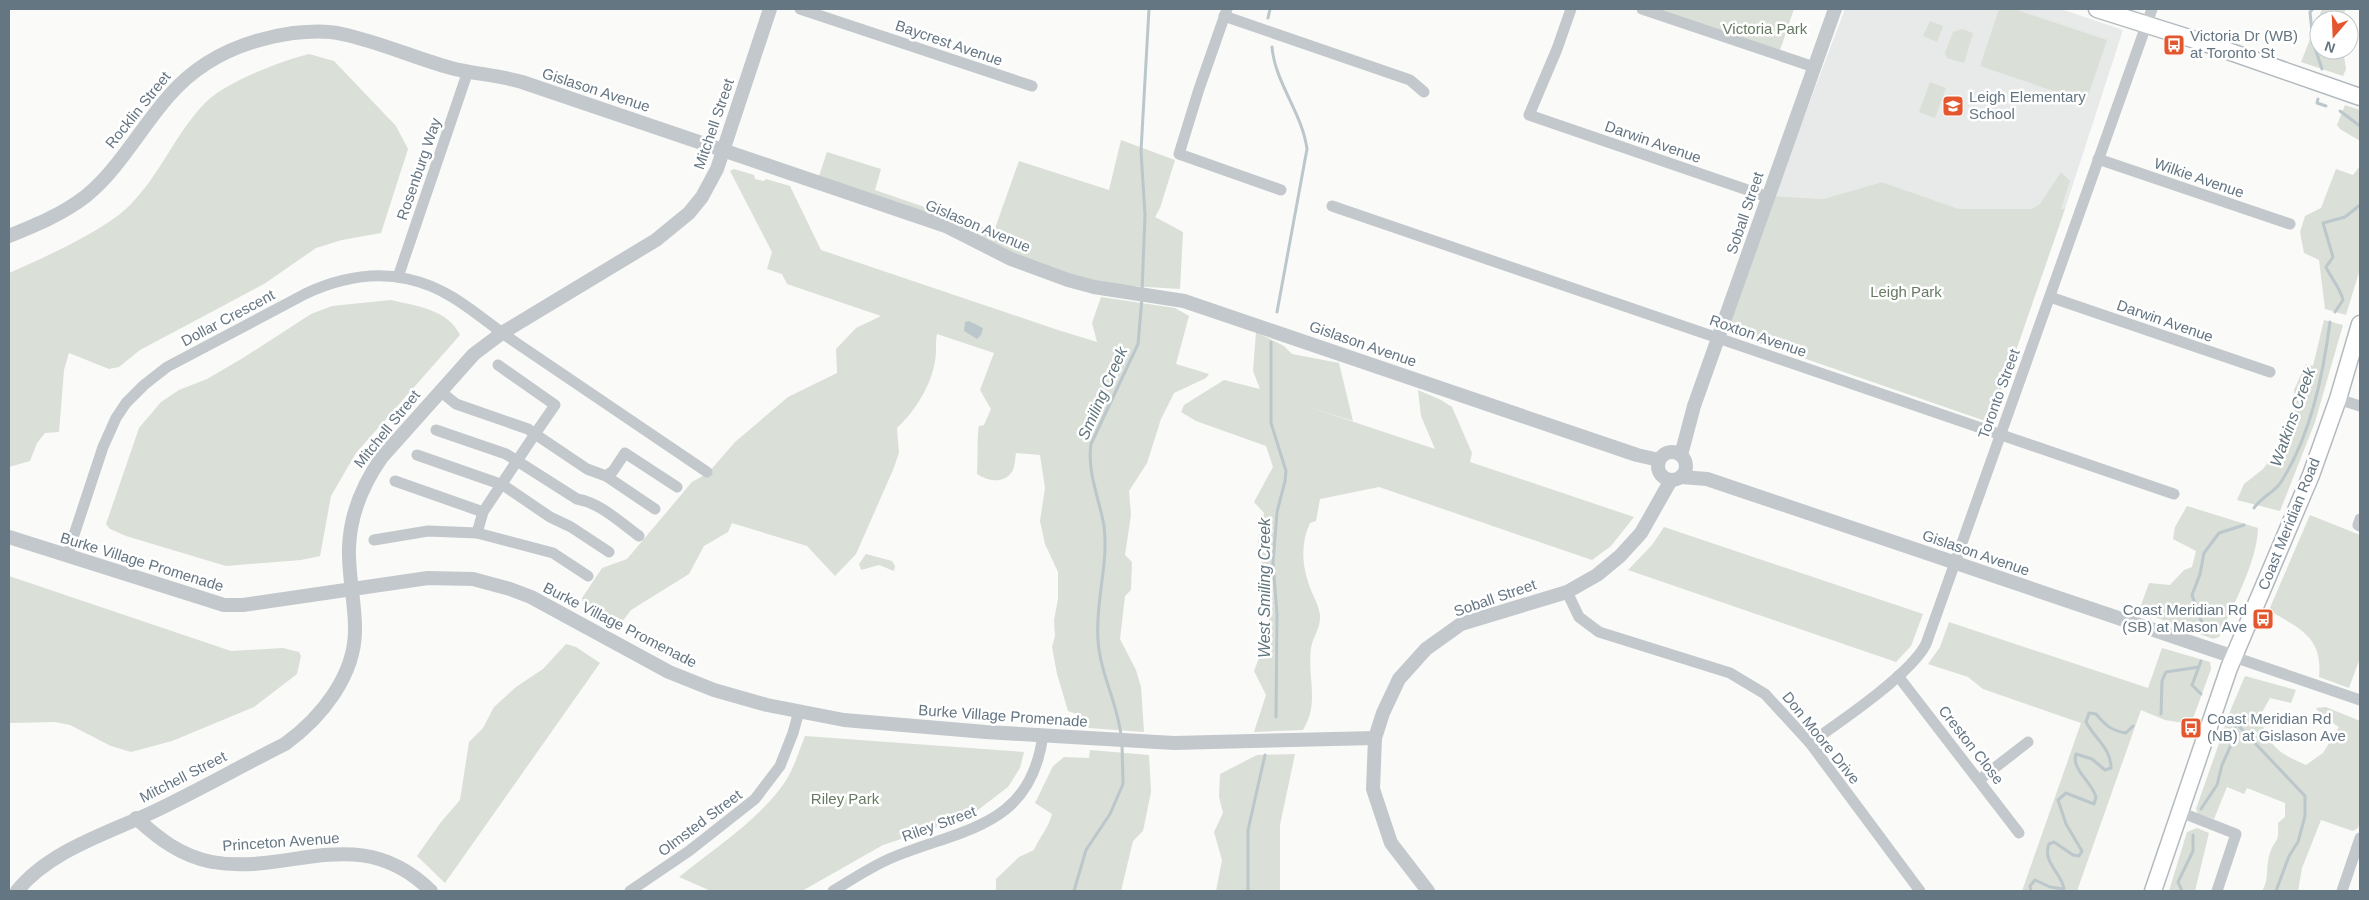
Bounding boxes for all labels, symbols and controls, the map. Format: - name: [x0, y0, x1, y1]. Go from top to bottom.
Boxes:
- north arrow: [2309, 10, 2359, 60]
- street label: Baycrest Avenue: [893, 16, 1005, 69]
- park label: Victoria Park: [1723, 20, 1808, 37]
- place label: Victoria Dr (WB) at Toronto St: [2190, 27, 2298, 61]
- bus stop icon: Victoria Dr (WB) at Toronto St: [2162, 33, 2186, 57]
- text: N: [2322, 38, 2337, 57]
- street label: Gislason Avenue: [540, 64, 652, 115]
- street label: Rocklin Street: [102, 67, 174, 151]
- street label: Mitchell Street: [690, 75, 737, 172]
- place label: Leigh Elementary School: [1969, 88, 2086, 122]
- school or university icon: Leigh Elementary School: [1941, 94, 1965, 118]
- street label: Rosenburg Way: [393, 115, 444, 222]
- street label: Darwin Avenue: [1603, 117, 1704, 166]
- street label: Wilkie Avenue: [2152, 154, 2246, 201]
- street label: Soball Street: [1723, 169, 1767, 256]
- street label: Gislason Avenue: [923, 196, 1033, 255]
- park label: Leigh Park: [1870, 283, 1942, 300]
- street label: Dollar Crescent: [178, 285, 278, 349]
- street label: Darwin Avenue: [2115, 296, 2216, 345]
- street label: Roxton Avenue: [1707, 311, 1809, 360]
- street label: Gislason Avenue: [1307, 317, 1419, 370]
- water label: Smiling Creek: [1074, 343, 1131, 442]
- street label: Toronto Street: [1974, 346, 2023, 441]
- water label: Watkins Creek: [2267, 365, 2319, 469]
- street label: Mitchell Street: [350, 386, 424, 471]
- street label: Coast Meridian Road: [2254, 455, 2323, 592]
- water label: West Smiling Creek: [1256, 517, 1273, 658]
- street label: Gislason Avenue: [1920, 526, 2032, 579]
- street label: Burke Village Promenade: [58, 529, 226, 594]
- street label: Soball Street: [1451, 575, 1539, 620]
- street label: Burke Village Promenade: [541, 578, 700, 671]
- place label: Coast Meridian Rd (SB) at Mason Ave: [2122, 601, 2247, 635]
- bus stop icon: Coast Meridian Rd (SB) at Mason Ave: [2251, 607, 2275, 631]
- street label: Don Moore Drive: [1779, 688, 1864, 787]
- street label: Burke Village Promenade: [918, 701, 1088, 730]
- street label: Creston Close: [1935, 702, 2007, 787]
- place label: Coast Meridian Rd (NB) at Gislason Ave: [2207, 710, 2346, 744]
- bus stop icon: Coast Meridian Rd (NB) at Gislason Ave: [2179, 716, 2203, 740]
- street label: Mitchell Street: [137, 747, 230, 806]
- street label: Olmsted Street: [655, 785, 745, 859]
- park label: Riley Park: [811, 790, 880, 807]
- street label: Riley Street: [899, 802, 979, 845]
- street label: Princeton Avenue: [222, 829, 340, 854]

